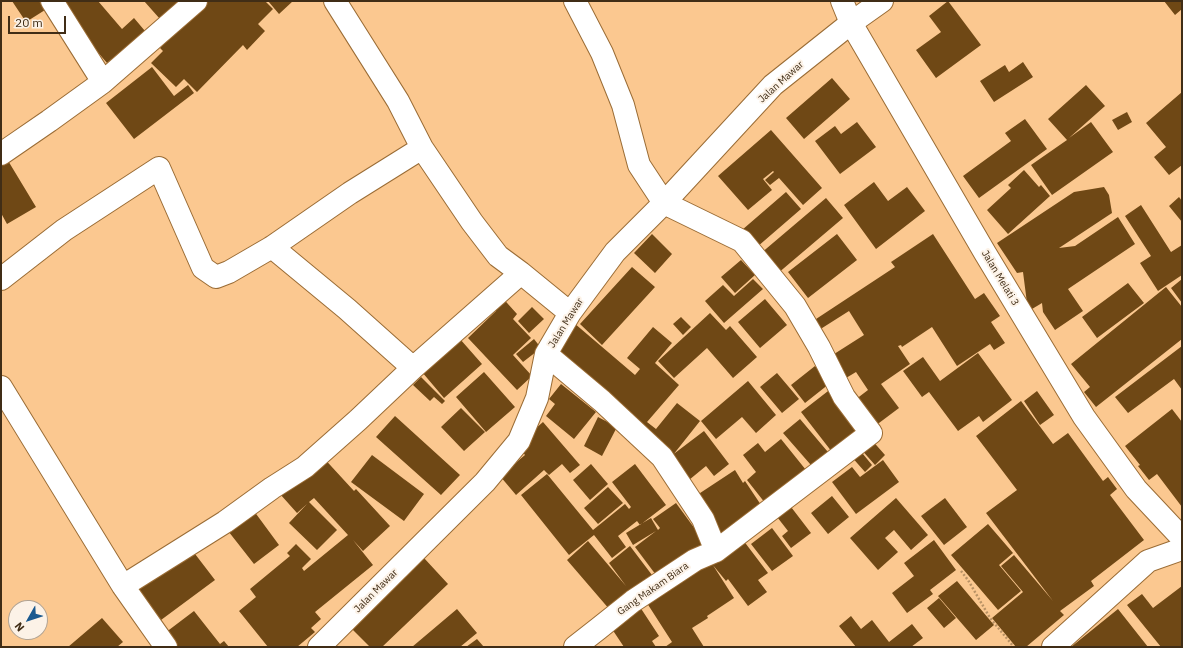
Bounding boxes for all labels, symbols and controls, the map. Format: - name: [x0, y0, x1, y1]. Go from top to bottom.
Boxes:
- scale bar: [10, 8, 68, 34]
- text: 20 m: [15, 15, 43, 30]
- street label: Jalan Mawar: [756, 59, 806, 105]
- street label: Jalan Melati 3: [979, 248, 1021, 308]
- street label: Jalan Mawar: [546, 296, 586, 350]
- street label: Gang Makam Biara: [615, 560, 691, 618]
- street label: Jalan Mawar: [352, 567, 400, 615]
- north arrow: [8, 600, 48, 640]
- text: N: [12, 619, 27, 634]

